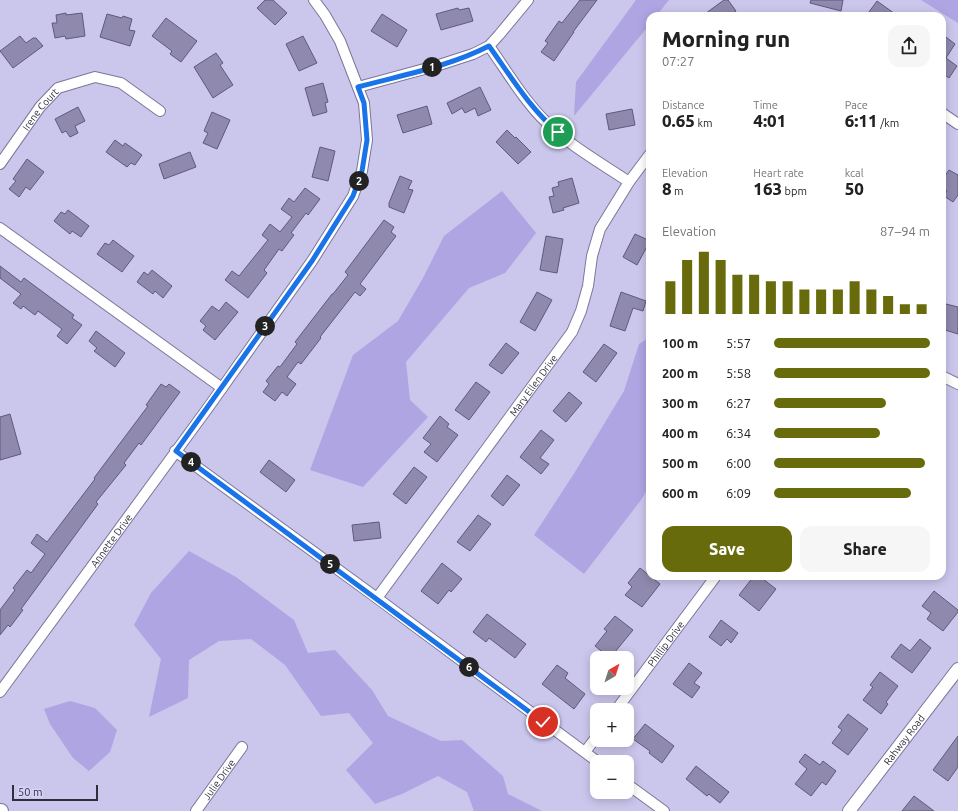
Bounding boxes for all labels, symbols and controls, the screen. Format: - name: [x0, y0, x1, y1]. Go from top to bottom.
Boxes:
- button: share: [888, 25, 930, 67]
- text: Morning run: [662, 26, 790, 51]
- text: 07:27: [662, 54, 695, 68]
- pin: 1: [422, 57, 442, 77]
- text: 1: [429, 61, 435, 73]
- street label: Irene Court: [20, 86, 61, 133]
- text: Distance: [662, 99, 705, 111]
- text: Time: [753, 99, 778, 111]
- text: Pace: [845, 99, 868, 111]
- text: 0.65: [662, 111, 695, 130]
- text: 4:01: [753, 111, 786, 130]
- text: 6:11: [845, 111, 878, 130]
- pin: [541, 115, 575, 149]
- text: km: [695, 117, 713, 129]
- text: /km: [878, 117, 899, 129]
- icon: arrive: [547, 121, 569, 143]
- text: Elevation: [662, 167, 708, 179]
- text: Heart rate: [753, 167, 804, 179]
- text: kcal: [845, 167, 864, 179]
- pin: 2: [349, 171, 369, 191]
- text: 2: [356, 175, 362, 187]
- text: 8: [662, 179, 672, 198]
- text: 163: [753, 179, 782, 198]
- text: 50: [845, 179, 864, 198]
- text: m: [672, 185, 684, 197]
- text: bpm: [782, 185, 807, 197]
- text: Elevation: [662, 224, 716, 238]
- text: 87–94 m: [880, 224, 930, 238]
- pin: 3: [255, 316, 275, 336]
- text: 3: [262, 320, 268, 332]
- text: 100 m: [662, 336, 698, 350]
- text: 5:57: [726, 336, 751, 350]
- street label: Mary Ellen Drive: [507, 353, 560, 418]
- text: 200 m: [662, 366, 698, 380]
- text: 5:58: [726, 366, 751, 380]
- text: 300 m: [662, 396, 698, 410]
- text: 6:27: [726, 396, 751, 410]
- text: 400 m: [662, 426, 698, 440]
- text: 6:34: [726, 426, 751, 440]
- pin: 4: [181, 452, 201, 472]
- text: 4: [188, 456, 194, 468]
- text: 500 m: [662, 456, 698, 470]
- text: 6:00: [726, 456, 751, 470]
- text: 600 m: [662, 486, 698, 500]
- text: 6:09: [726, 486, 751, 500]
- street label: Annette Drive: [88, 512, 134, 569]
- button: Save: [662, 526, 792, 572]
- button: Share: [800, 526, 930, 572]
- pin: 5: [320, 554, 340, 574]
- text: 5: [327, 558, 333, 570]
- street label: Phillip Drive: [646, 619, 686, 669]
- north arrow: [590, 651, 634, 695]
- map controls: [590, 651, 634, 799]
- pin: 6: [459, 657, 479, 677]
- text: 6: [466, 661, 472, 673]
- button: +: [590, 703, 634, 747]
- pin: [526, 705, 560, 739]
- icon: check: [532, 711, 554, 733]
- street label: Rahway Road: [882, 713, 927, 767]
- button: −: [590, 755, 634, 799]
- street label: Julie Drive: [201, 757, 237, 802]
- scale bar: [12, 783, 98, 802]
- text: 50 m: [18, 786, 42, 798]

